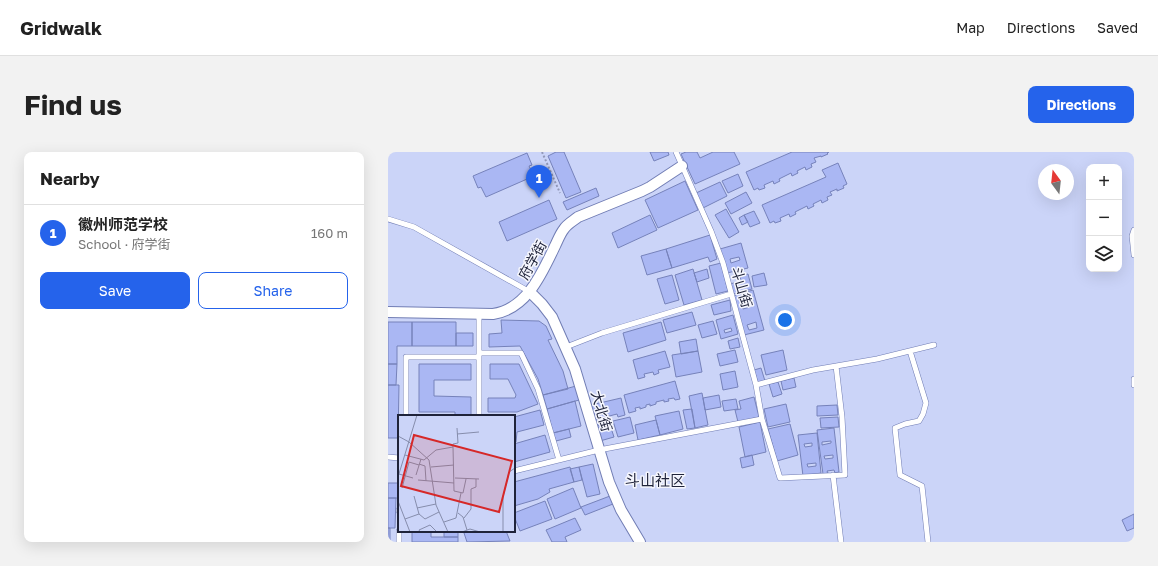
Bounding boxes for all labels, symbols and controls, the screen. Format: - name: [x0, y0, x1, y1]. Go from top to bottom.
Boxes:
- text: Gridwalk: [20, 16, 102, 39]
- text: Map: [956, 19, 985, 36]
- text: Directions: [1007, 19, 1075, 36]
- text: Saved: [1097, 19, 1138, 36]
- button: Directions: [1028, 86, 1134, 123]
- text: Find us: [24, 88, 122, 121]
- north arrow: [1038, 164, 1074, 200]
- map controls: [1086, 164, 1122, 272]
- button: +: [1086, 164, 1122, 200]
- pin: 1: [526, 165, 552, 198]
- text: Nearby: [40, 168, 100, 189]
- button: −: [1086, 200, 1122, 236]
- text: 徽州师范学校: [78, 215, 168, 233]
- text: 1: [50, 225, 56, 241]
- text: 160 m: [311, 225, 348, 241]
- text: School · 府学街: [78, 236, 171, 252]
- button: layers: [1086, 236, 1122, 272]
- street label: 府学街: [514, 238, 550, 282]
- street label: 斗山街: [728, 264, 756, 310]
- button: Save: [40, 272, 190, 309]
- button: Share: [198, 272, 348, 309]
- your location: [775, 310, 795, 330]
- street label: 大北街: [588, 388, 616, 434]
- inset map: [398, 415, 515, 532]
- district label: 斗山社区: [625, 471, 685, 489]

